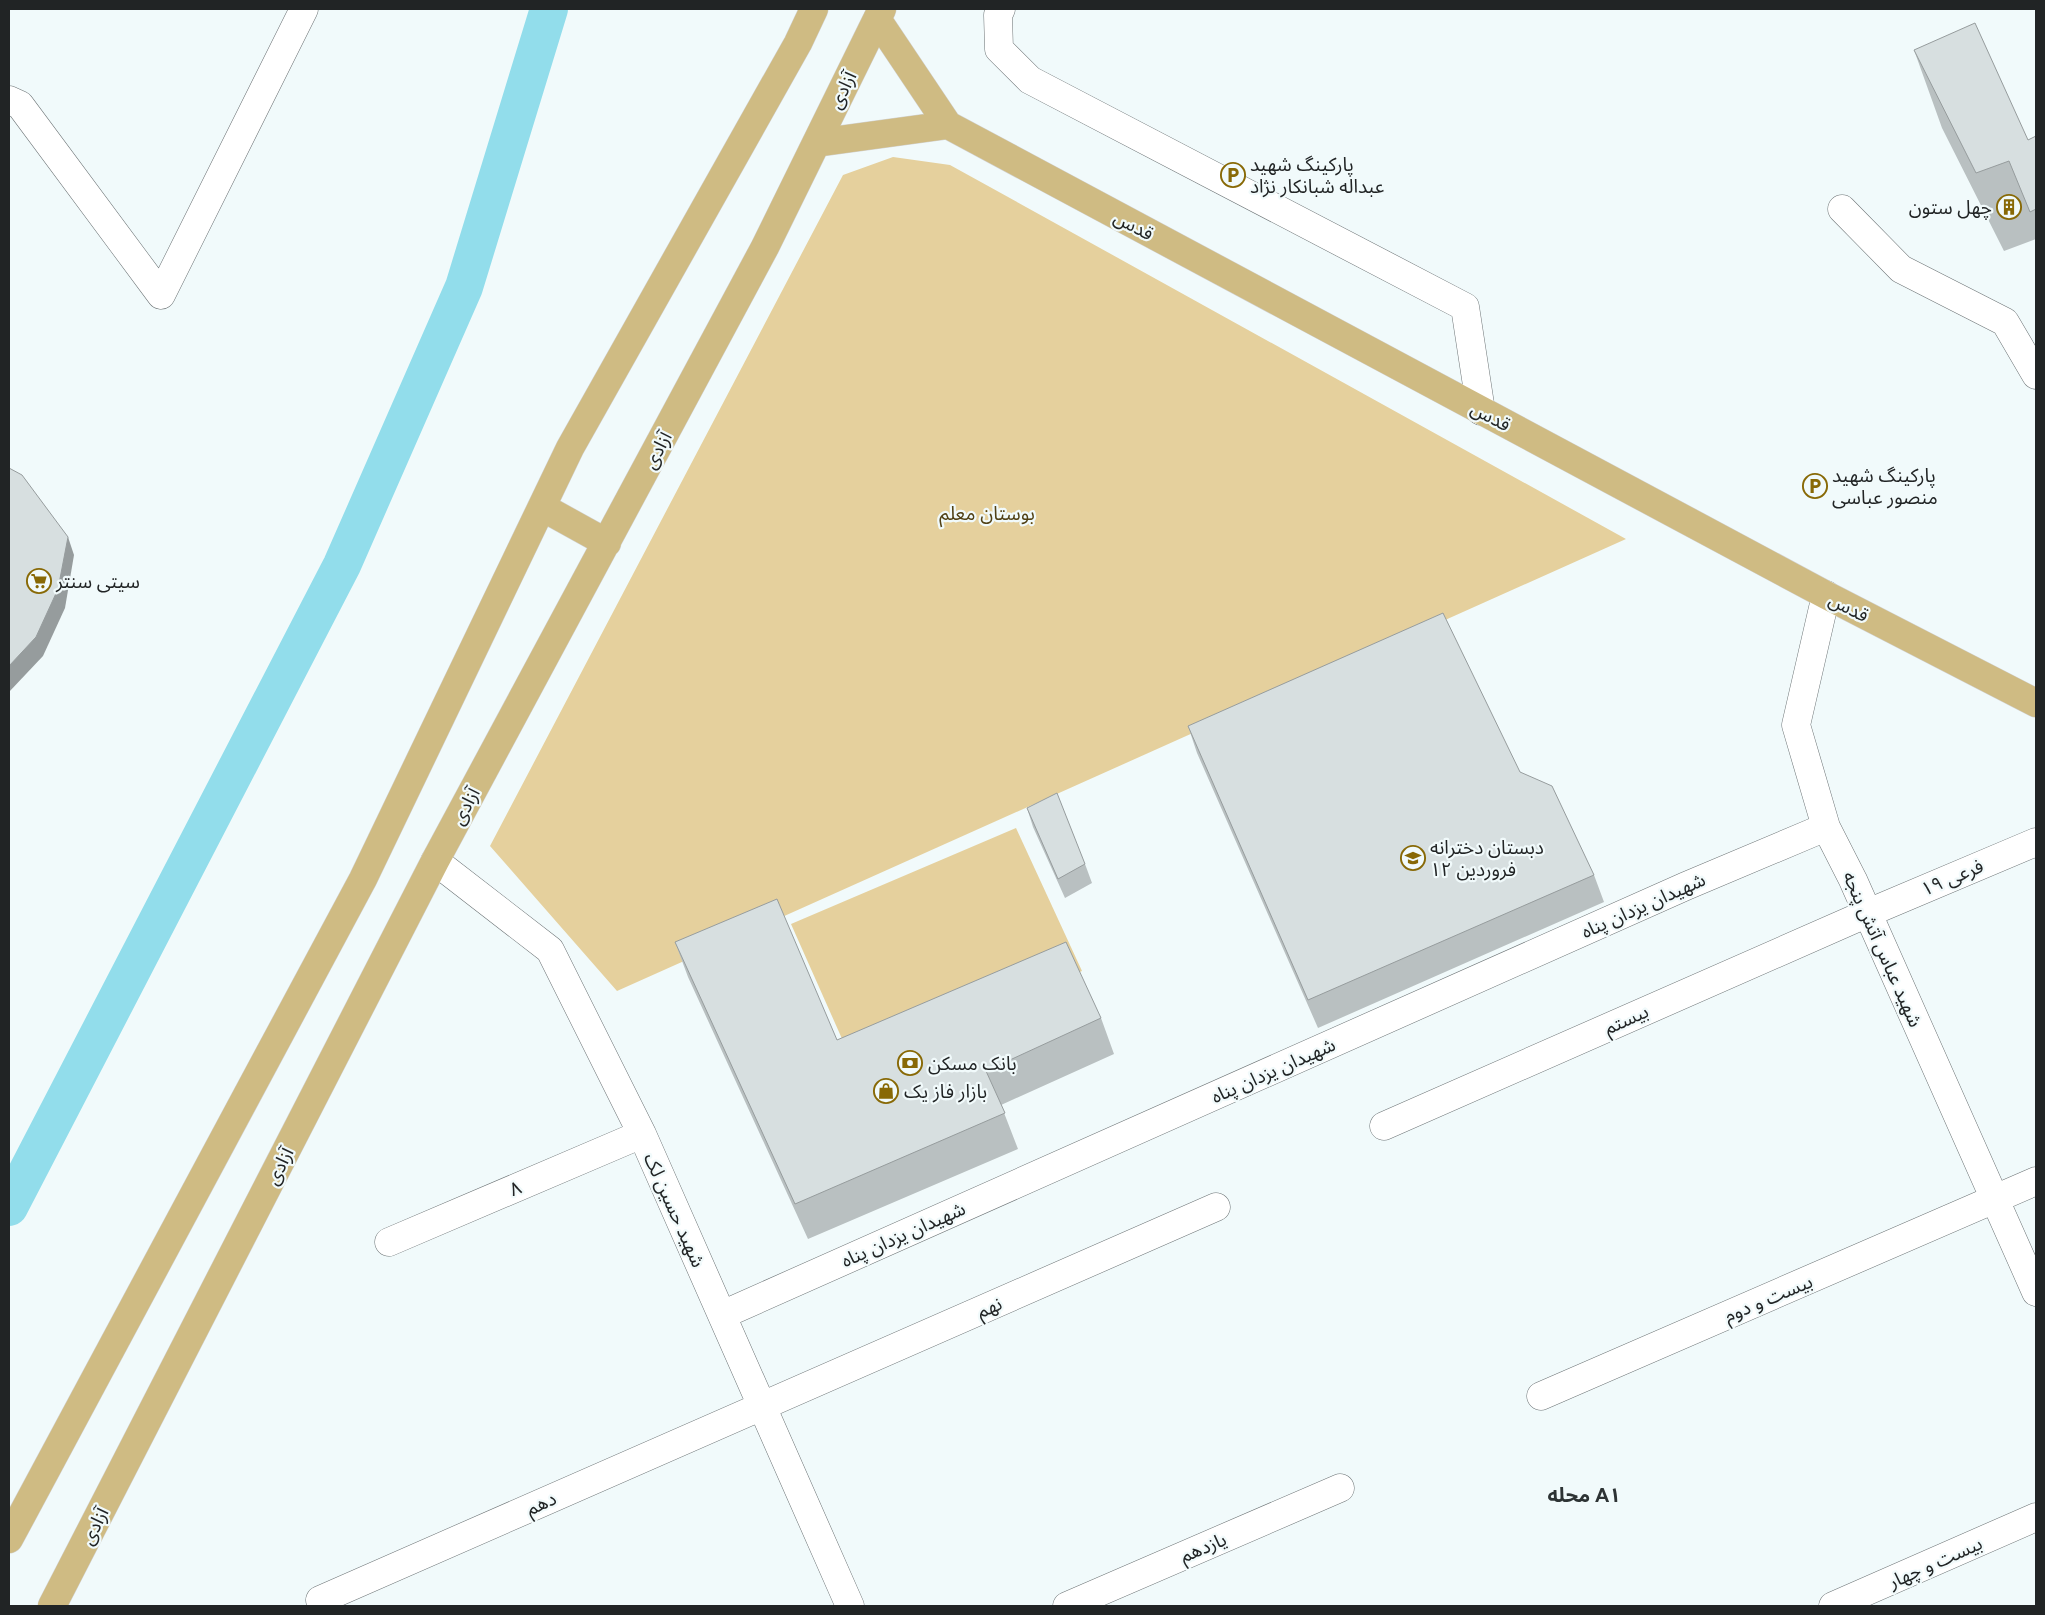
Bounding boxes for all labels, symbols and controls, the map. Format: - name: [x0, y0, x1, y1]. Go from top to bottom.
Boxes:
- street label: آزادی: [824, 66, 862, 113]
- place label: پارکینگ شهید عبداله شبانکار نژاد: [1250, 153, 1384, 198]
- parking icon: پارکینگ شهید عبداله شبانکار نژاد: [1220, 162, 1246, 188]
- building icon: چهل ستون: [1996, 194, 2022, 220]
- place label: چهل ستون: [1909, 196, 1992, 220]
- street label: قدس: [1110, 206, 1158, 245]
- street label: قدس: [1467, 397, 1515, 436]
- street label: آزادی: [638, 426, 677, 473]
- place label: پارکینگ شهید منصور عباسی: [1832, 464, 1938, 509]
- parking icon: پارکینگ شهید منصور عباسی: [1802, 473, 1828, 499]
- park label: بوستان معلم: [939, 502, 1035, 528]
- supermarket icon: سیتی سنتر: [26, 568, 52, 594]
- place label: سیتی سنتر: [55, 570, 140, 593]
- street label: قدس: [1825, 588, 1873, 627]
- street label: آزادی: [446, 782, 485, 829]
- place label: دبستان دخترانه ۱۲ فروردین: [1430, 836, 1544, 881]
- school or university icon: دبستان دخترانه ۱۲ فروردین: [1400, 845, 1426, 871]
- street label: فرعی ۱۹: [1918, 854, 1987, 901]
- street label: شهیدان یزدان پناه: [1578, 868, 1709, 944]
- street label: شهید عباس آتش پنجه: [1837, 868, 1927, 1031]
- street label: بیستم: [1600, 1000, 1653, 1042]
- street label: شهیدان یزدان پناه: [1208, 1033, 1339, 1109]
- bank icon: بانک مسکن: [897, 1050, 923, 1076]
- place label: بانک مسکن: [928, 1052, 1017, 1075]
- shop icon: بازار فاز یک: [873, 1078, 899, 1104]
- place label: بازار فاز یک: [904, 1080, 987, 1103]
- street label: آزادی: [260, 1142, 299, 1189]
- street label: شهید حسین لک: [639, 1149, 710, 1271]
- street label: ۸: [506, 1176, 525, 1201]
- street label: شهیدان یزدان پناه: [838, 1197, 969, 1273]
- street label: بیست و دوم: [1721, 1270, 1817, 1330]
- street label: نهم: [973, 1292, 1007, 1326]
- district label: محله A۱: [1547, 1483, 1621, 1507]
- street label: دهم: [523, 1487, 561, 1523]
- street label: آزادی: [75, 1502, 114, 1549]
- street label: یازدهم: [1176, 1527, 1231, 1570]
- street label: بیست و چهار: [1884, 1532, 1986, 1595]

